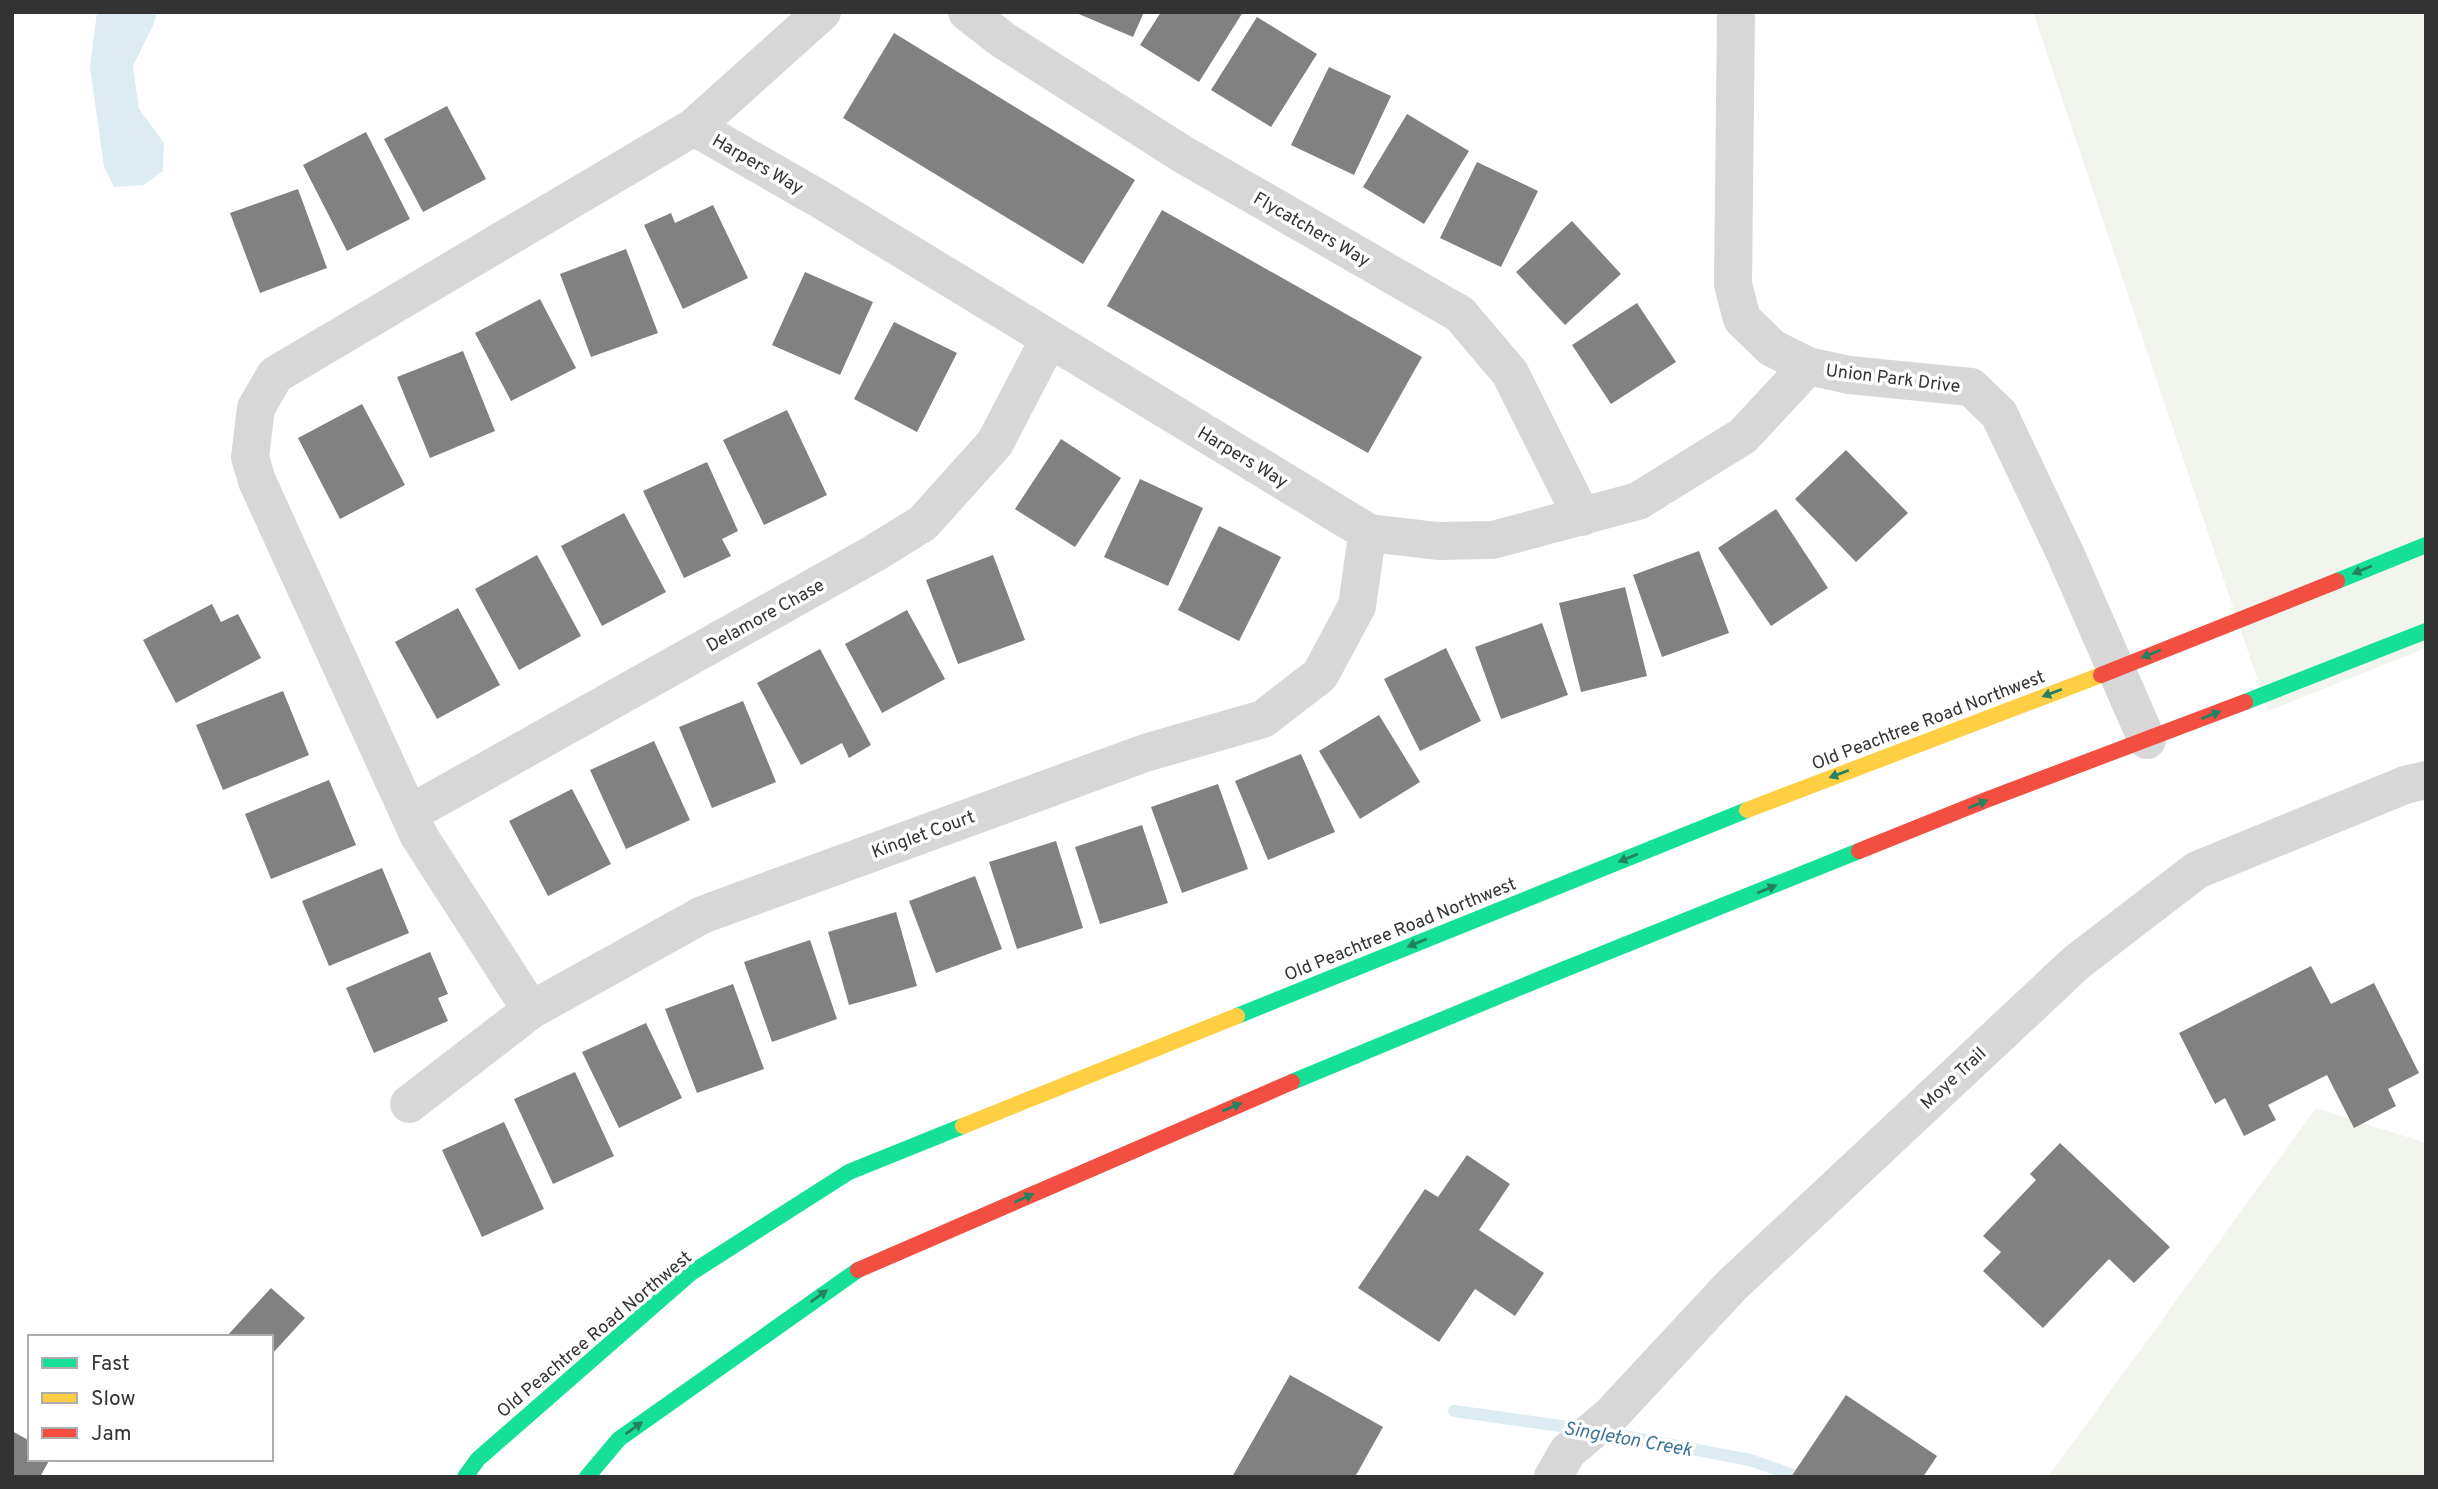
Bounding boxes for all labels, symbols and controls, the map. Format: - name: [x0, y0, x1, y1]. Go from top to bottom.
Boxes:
- street label: Harpers Way: [707, 130, 807, 201]
- street label: Flycatchers Way: [1249, 188, 1374, 273]
- street label: Union Park Drive: [1824, 360, 1961, 399]
- street label: Harpers Way: [1193, 422, 1292, 494]
- one-way arrow: [2352, 565, 2373, 576]
- street label: Delamore Chase: [703, 574, 829, 658]
- one-way arrow: [2140, 649, 2161, 660]
- street label: Old Peachtree Road Northwest: [1809, 666, 2048, 777]
- one-way arrow: [2041, 687, 2062, 698]
- one-way arrow: [2200, 710, 2221, 721]
- one-way arrow: [1829, 768, 1850, 779]
- one-way arrow: [1968, 798, 1989, 809]
- street label: Kinglet Court: [869, 806, 978, 865]
- one-way arrow: [1617, 853, 1638, 864]
- street label: Old Peachtree Road Northwest: [1281, 873, 1520, 987]
- one-way arrow: [1757, 883, 1778, 894]
- one-way arrow: [1406, 938, 1427, 949]
- street label: Moye Trail: [1916, 1043, 1992, 1115]
- one-way arrow: [1222, 1101, 1243, 1112]
- one-way arrow: [1013, 1192, 1034, 1203]
- street label: Old Peachtree Road Northwest: [493, 1247, 697, 1424]
- one-way arrow: [810, 1289, 828, 1303]
- legend: [28, 1335, 273, 1461]
- text: Fast: [91, 1351, 130, 1378]
- text: Slow: [91, 1386, 136, 1413]
- water label: Singleton Creek: [1562, 1417, 1694, 1463]
- text: Jam: [91, 1421, 132, 1448]
- one-way arrow: [625, 1421, 643, 1435]

